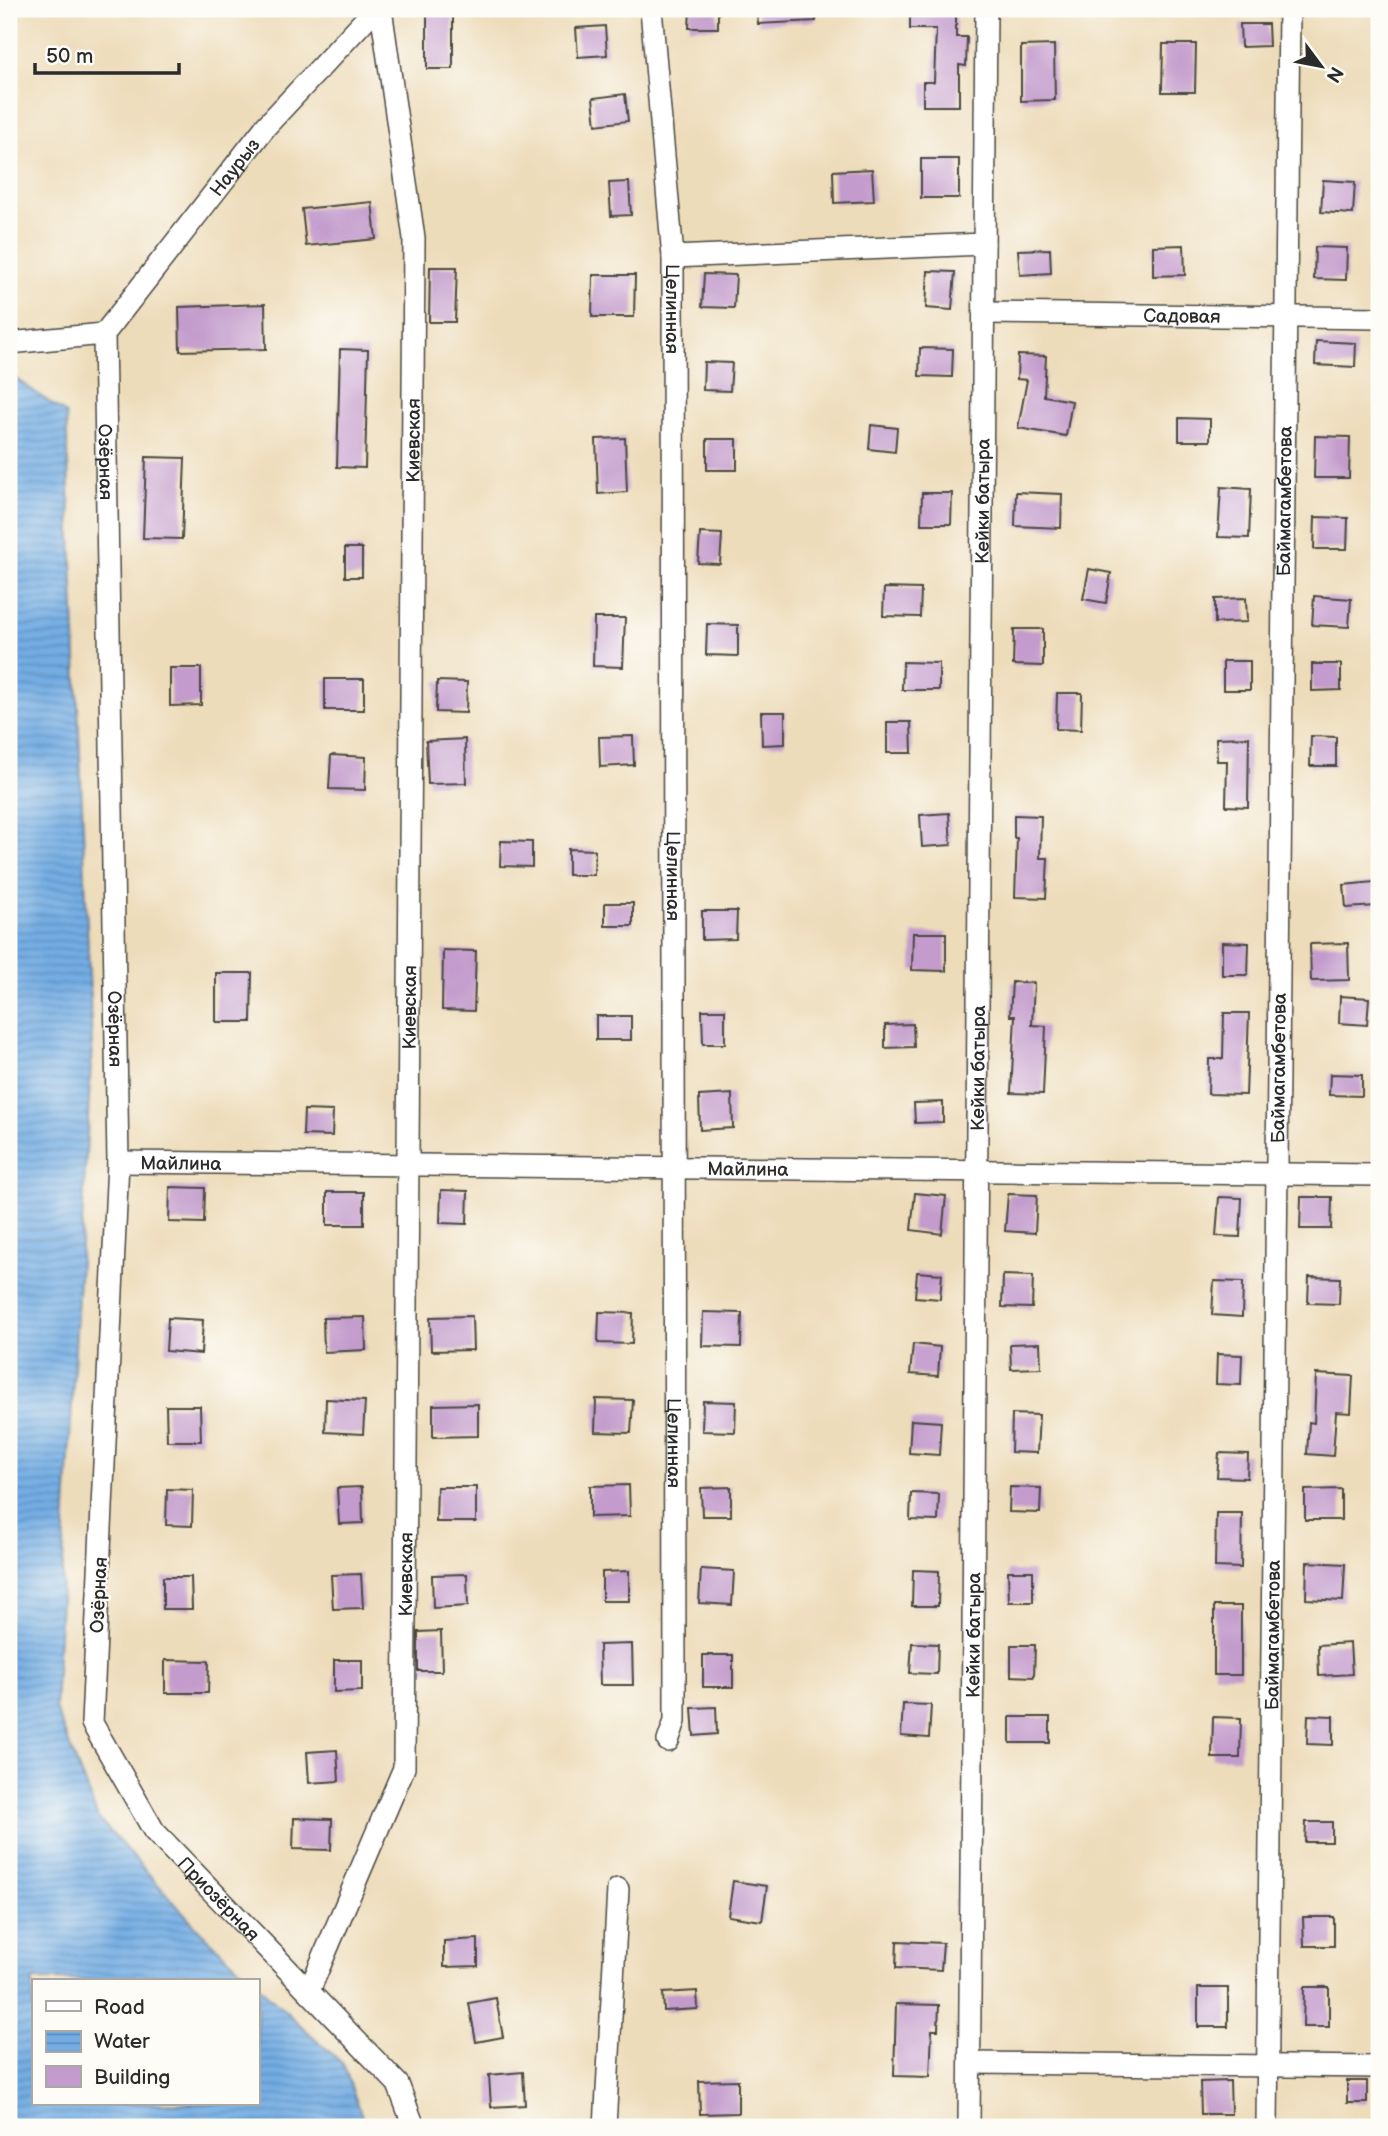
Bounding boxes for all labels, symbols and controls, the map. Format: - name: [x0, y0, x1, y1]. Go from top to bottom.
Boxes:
- scale bar: [35, 32, 178, 76]
- north arrow: [1286, 32, 1356, 102]
- text: 50 m: [46, 44, 93, 69]
- text: N: [1321, 62, 1348, 86]
- street label: Наурыз: [206, 134, 265, 201]
- street label: Целинная: [660, 264, 683, 354]
- street label: Садовая: [1143, 305, 1221, 329]
- street label: Киевская: [402, 398, 426, 483]
- street label: Озёрная: [93, 424, 117, 500]
- street label: Баймагамбетова: [1273, 426, 1298, 576]
- street label: Кейки батыра: [972, 438, 996, 564]
- street label: Целинная: [661, 831, 684, 921]
- street label: Киевская: [399, 965, 422, 1050]
- street label: Озёрная: [102, 990, 126, 1067]
- street label: Баймагамбетова: [1267, 993, 1292, 1143]
- street label: Кейки батыра: [967, 1005, 991, 1131]
- street label: Майлина: [140, 1152, 222, 1176]
- street label: Майлина: [707, 1158, 789, 1182]
- street label: Целинная: [662, 1398, 685, 1488]
- street label: Киевская: [395, 1532, 419, 1617]
- street label: Озёрная: [86, 1556, 113, 1634]
- street label: Баймагамбетова: [1261, 1560, 1286, 1710]
- street label: Кейки батыра: [962, 1572, 986, 1698]
- street label: Приозёрная: [172, 1853, 264, 1946]
- legend: [32, 1979, 259, 2104]
- text: Road: [94, 1995, 145, 2020]
- text: Water: [94, 2029, 150, 2054]
- text: Building: [94, 2065, 170, 2090]

